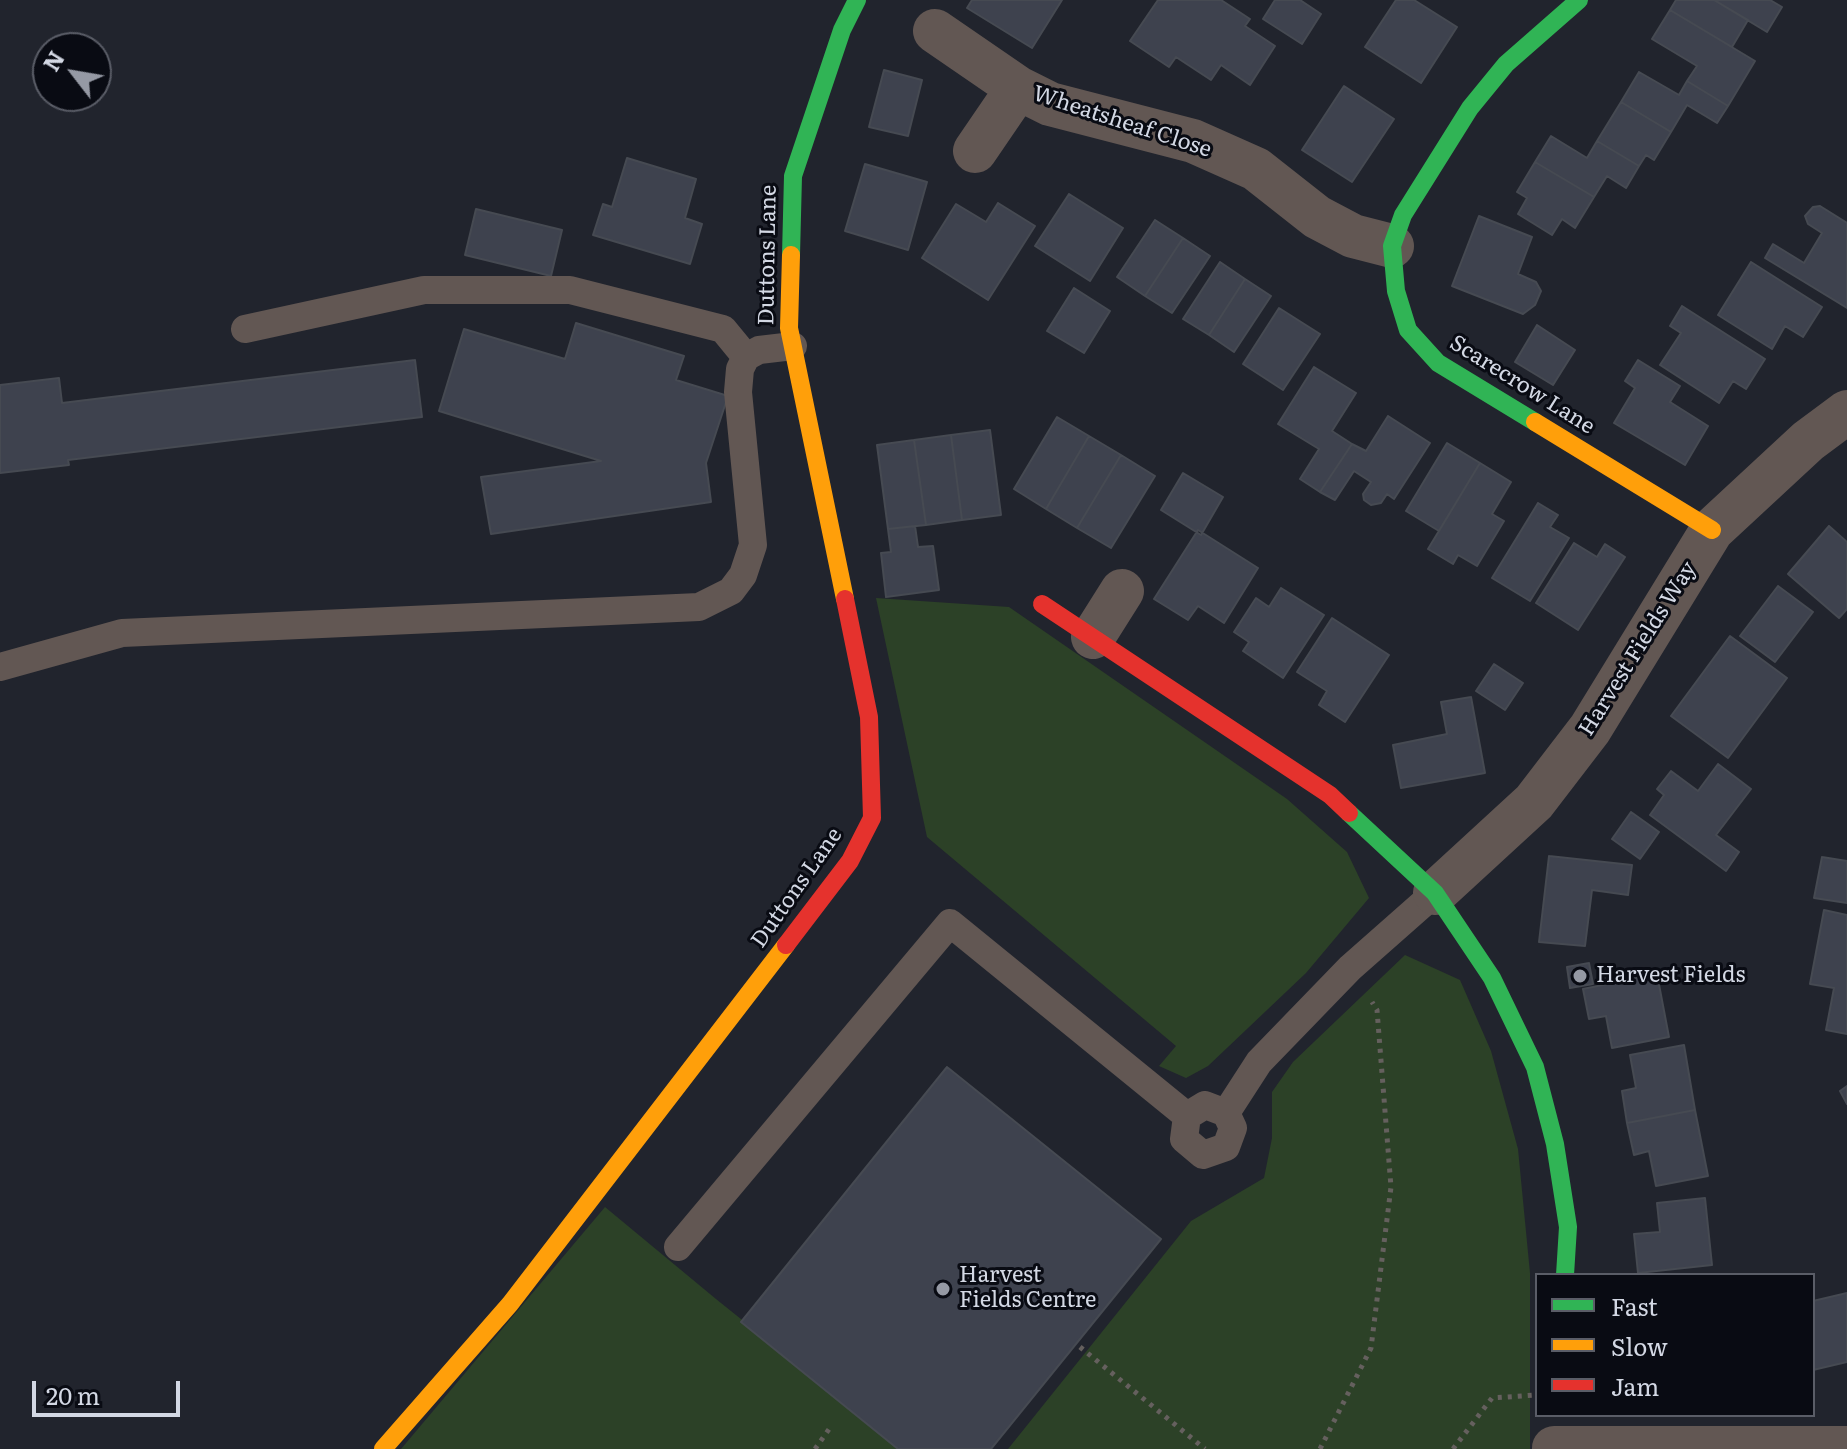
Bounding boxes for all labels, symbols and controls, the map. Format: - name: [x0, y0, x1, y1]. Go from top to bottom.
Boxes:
- north arrow: [32, 32, 112, 112]
- text: N: [34, 44, 72, 77]
- street label: Wheatsheaf Close: [1029, 81, 1215, 163]
- street label: Duttons Lane: [754, 184, 782, 326]
- street label: Scarecrow Lane: [1445, 330, 1599, 440]
- street label: Harvest Fields Way: [1574, 557, 1702, 741]
- street label: Duttons Lane: [746, 823, 848, 953]
- place label: Harvest Fields: [1596, 963, 1745, 989]
- marker: Harvest Fields: [1571, 967, 1589, 985]
- place label: Harvest Fields Centre: [959, 1263, 1096, 1314]
- legend: [1535, 1273, 1815, 1417]
- marker: Harvest Fields Centre: [934, 1280, 952, 1298]
- text: Fast: [1611, 1288, 1658, 1323]
- text: Slow: [1611, 1328, 1668, 1363]
- scale bar: [36, 1365, 184, 1415]
- text: Jam: [1611, 1368, 1659, 1403]
- text: 20 m: [46, 1377, 100, 1412]

